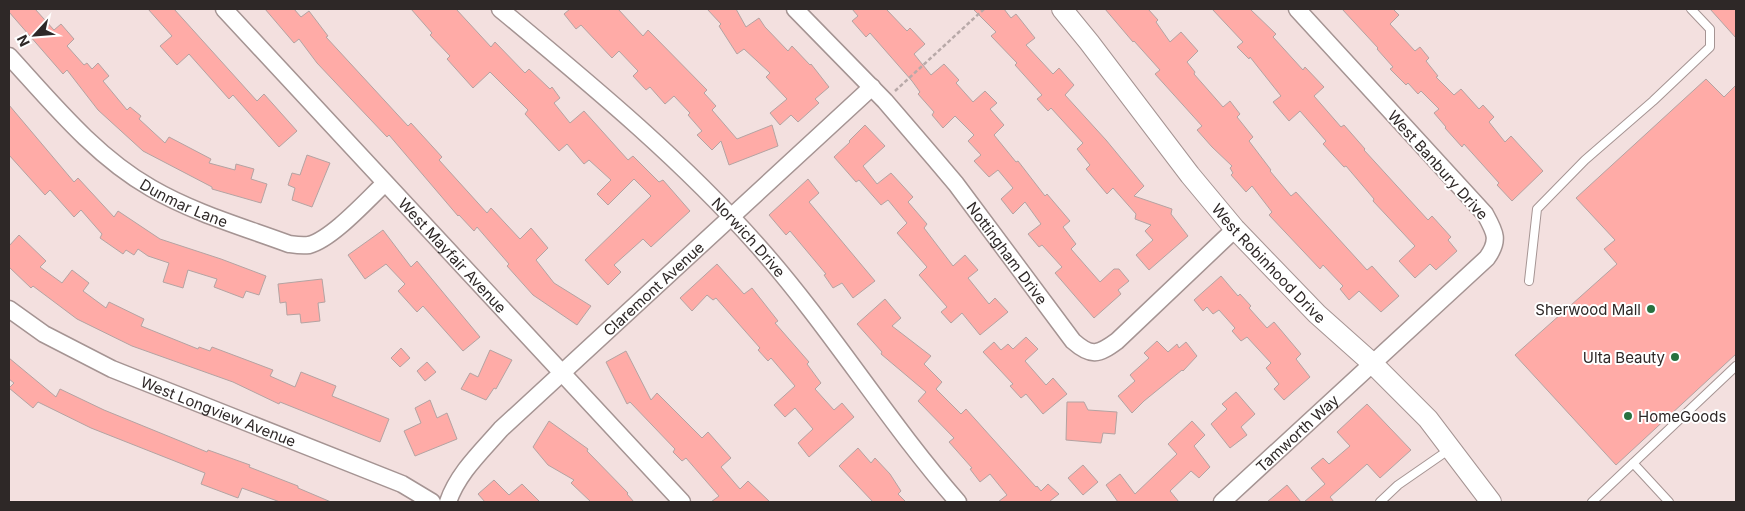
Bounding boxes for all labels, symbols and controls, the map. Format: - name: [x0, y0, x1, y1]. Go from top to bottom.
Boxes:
- north arrow: [10, 10, 60, 60]
- text: N: [13, 32, 33, 49]
- street label: West Banbury Drive: [1384, 106, 1492, 224]
- street label: Dunmar Lane: [137, 174, 231, 231]
- street label: Norwich Drive: [708, 193, 790, 281]
- street label: West Mayfair Avenue: [395, 194, 511, 317]
- street label: Nottingham Drive: [963, 198, 1052, 308]
- street label: West Robinhood Drive: [1208, 199, 1330, 327]
- street label: Claremont Avenue: [599, 238, 708, 340]
- place label: Sherwood Mall: [1535, 300, 1641, 319]
- marker: Sherwood Mall: [1645, 303, 1657, 315]
- place label: Ulta Beauty: [1583, 348, 1666, 367]
- marker: Ulta Beauty: [1669, 351, 1681, 363]
- street label: West Longview Avenue: [138, 372, 299, 450]
- street label: Tamworth Way: [1252, 390, 1343, 476]
- place label: HomeGoods: [1638, 407, 1726, 426]
- marker: HomeGoods: [1622, 410, 1634, 422]

